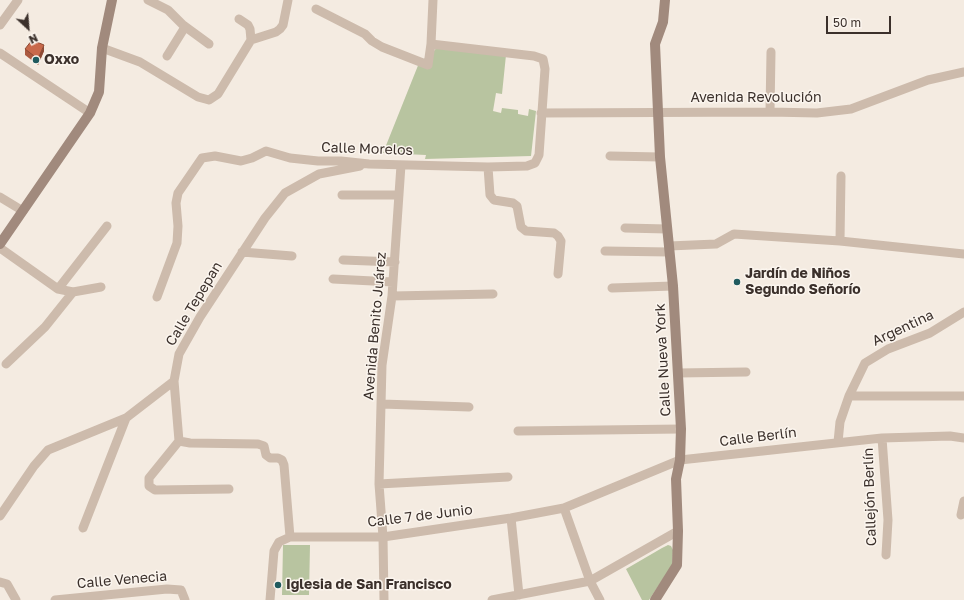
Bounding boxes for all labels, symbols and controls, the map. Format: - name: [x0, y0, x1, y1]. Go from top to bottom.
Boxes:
- north arrow: [8, 8, 48, 48]
- scale bar: [828, 8, 893, 34]
- text: 50 m: [833, 15, 861, 30]
- text: N: [27, 32, 40, 47]
- place label: Oxxo: [44, 52, 79, 68]
- marker: Oxxo: [31, 55, 41, 65]
- street label: Avenida Revolución: [690, 90, 822, 106]
- street label: Calle Morelos: [321, 139, 413, 159]
- street label: Avenida Benito Juárez: [360, 251, 390, 401]
- street label: Calle Tepepan: [162, 259, 226, 349]
- place label: Jardín de Niños Segundo Señorío: [745, 266, 861, 298]
- marker: Jardín de Niños Segundo Señorío: [732, 277, 742, 287]
- street label: Calle Nueva York: [652, 303, 674, 417]
- street label: Argentina: [870, 306, 936, 350]
- street label: Calle Berlín: [718, 424, 798, 450]
- street label: Callejón Berlín: [860, 448, 880, 546]
- street label: Calle 7 de Junio: [366, 501, 474, 531]
- street label: Calle Venecia: [76, 568, 168, 592]
- place label: Iglesia de San Francisco: [286, 577, 452, 593]
- marker: Iglesia de San Francisco: [273, 580, 283, 590]

